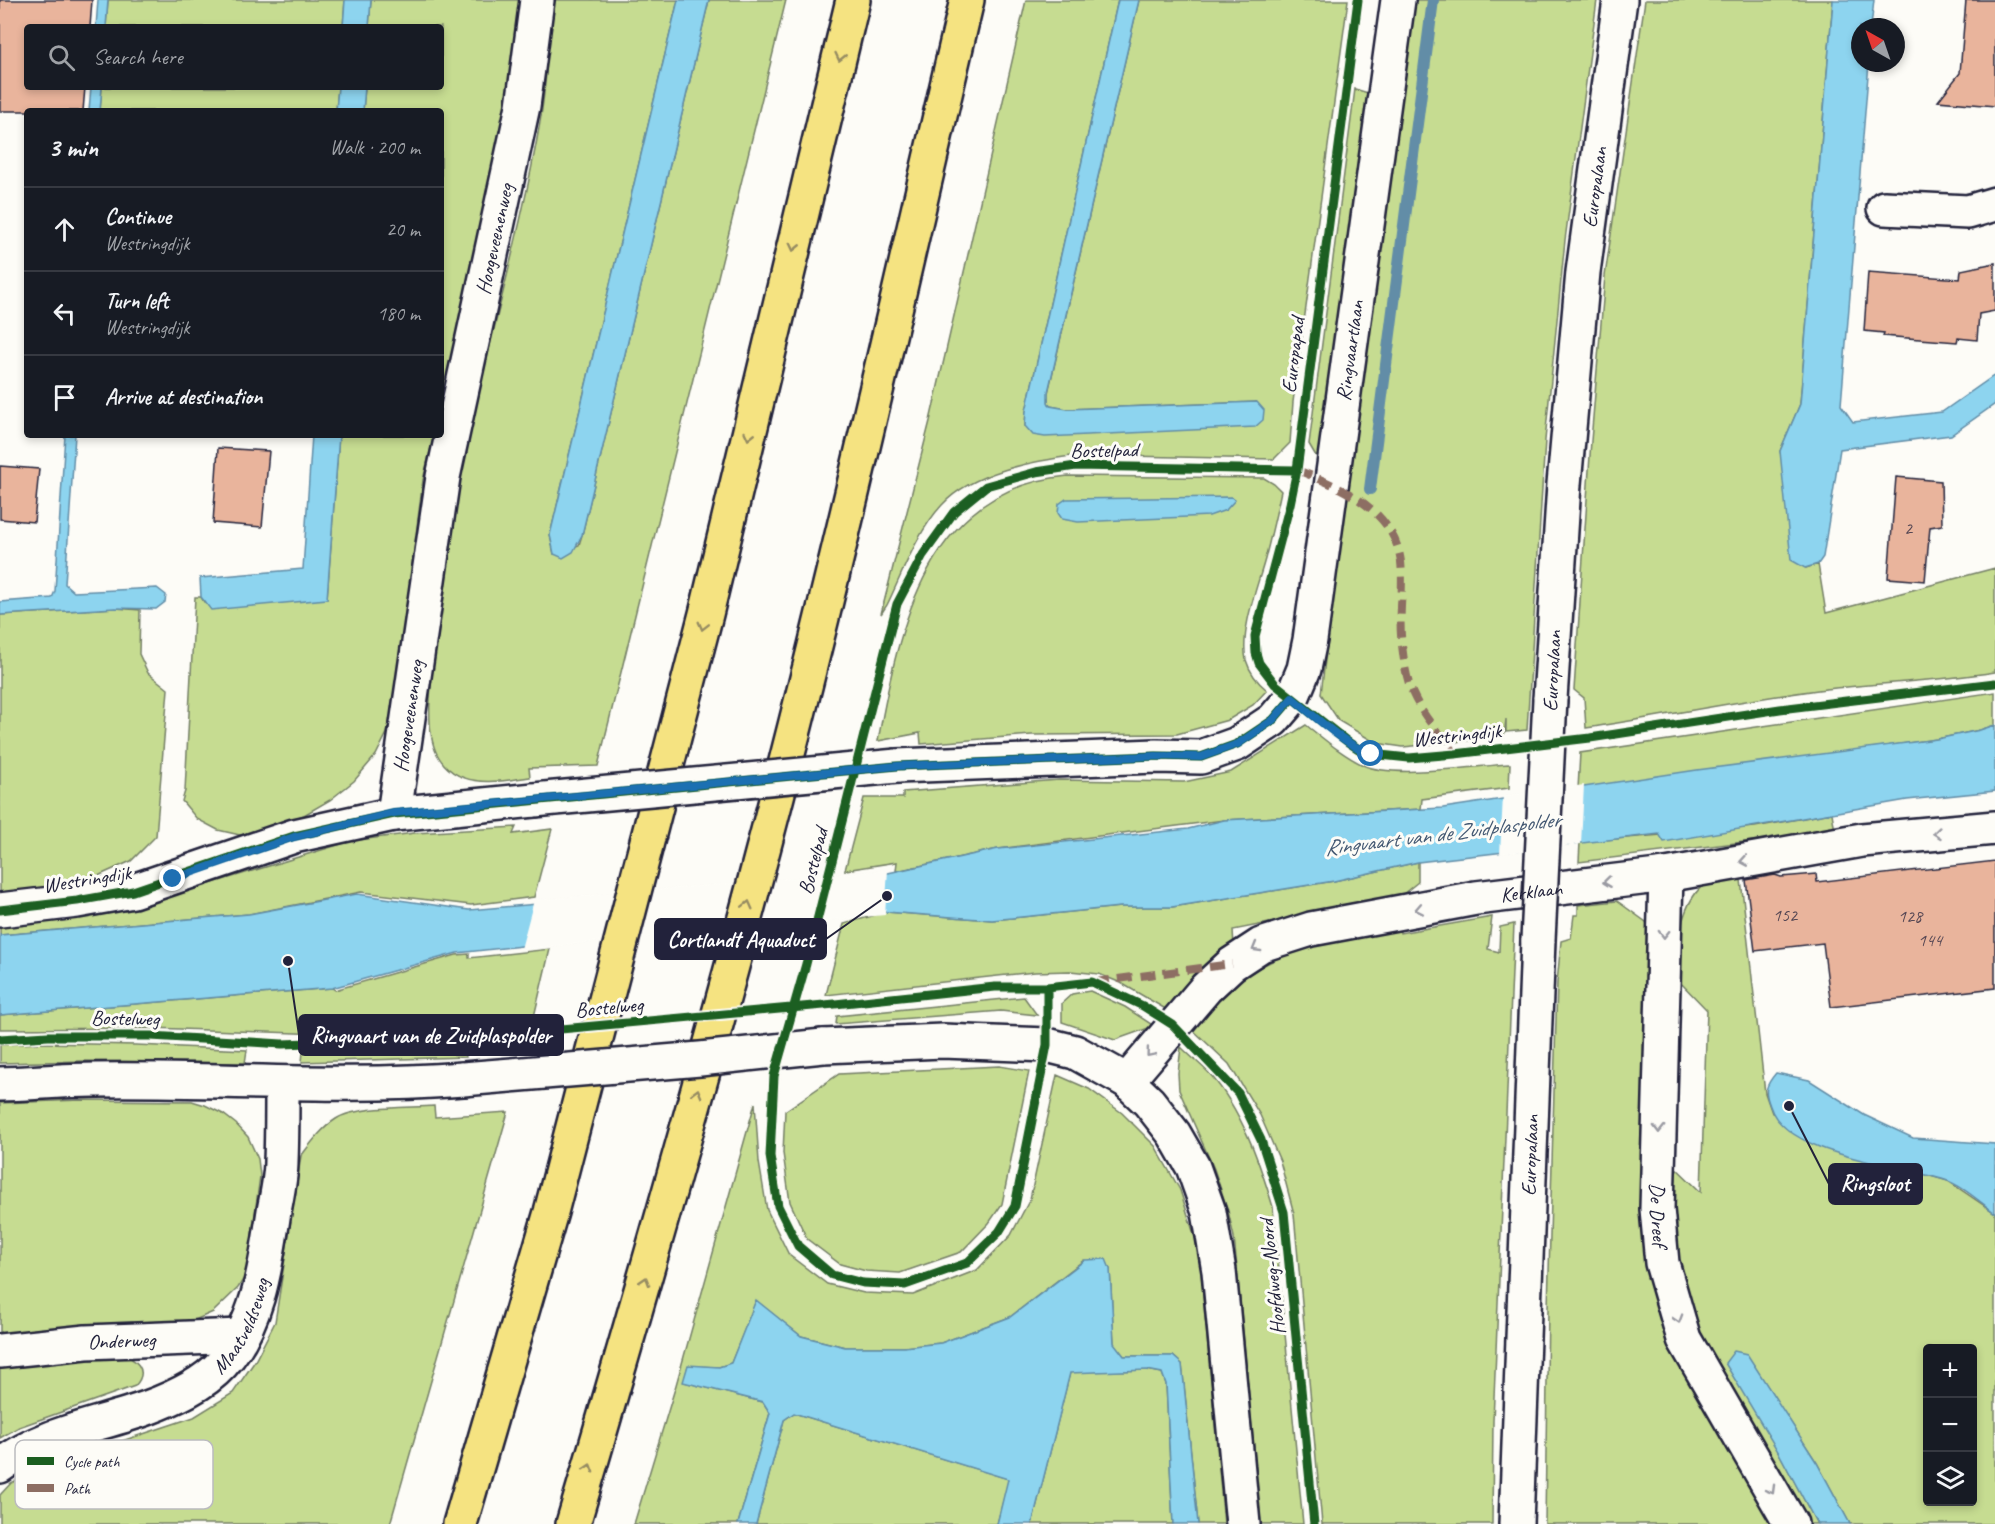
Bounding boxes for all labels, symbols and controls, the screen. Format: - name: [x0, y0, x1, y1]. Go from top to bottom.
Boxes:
- north arrow: [1851, 18, 1905, 72]
- search box: [24, 24, 444, 90]
- icon: search: [45, 41, 78, 74]
- text: Search here: [93, 43, 183, 71]
- one-way arrow: [834, 52, 847, 62]
- text: 3 min: [48, 131, 98, 164]
- text: Walk · 200 m: [330, 135, 420, 160]
- street label: Europalaan: [1576, 145, 1613, 229]
- street label: Hoogeveenenweg: [470, 180, 519, 297]
- text: Continue: [105, 203, 171, 231]
- icon: ahead: [48, 213, 81, 246]
- text: 20 m: [386, 217, 420, 242]
- text: Westringdijk: [105, 231, 190, 256]
- one-way arrow: [789, 241, 802, 251]
- text: Turn left: [105, 287, 169, 315]
- icon: left: [48, 297, 81, 330]
- street label: Ringvaartlaan: [1330, 298, 1370, 402]
- text: 180 m: [377, 301, 420, 326]
- street label: Europapad: [1275, 312, 1311, 394]
- text: Westringdijk: [105, 315, 190, 340]
- icon: arrive: [48, 381, 81, 414]
- text: Arrive at destination: [105, 383, 262, 411]
- one-way arrow: [743, 431, 756, 441]
- street label: Bostelpad: [1070, 436, 1142, 464]
- house number: 2: [1904, 517, 1914, 539]
- one-way arrow: [698, 621, 711, 631]
- street label: Europalaan: [1537, 629, 1567, 712]
- street label: Hoogeveenenweg: [387, 657, 429, 774]
- street label: Westringdijk: [1411, 717, 1504, 753]
- route start: [1357, 740, 1383, 766]
- water label: Ringvaart van de Zuidplaspolder: [1323, 805, 1565, 862]
- street label: Bostelpad: [792, 821, 835, 897]
- one-way arrow: [1932, 826, 1941, 839]
- one-way arrow: [1739, 855, 1749, 867]
- street label: Westringdijk: [41, 859, 134, 899]
- route end: [159, 865, 185, 891]
- street label: Kerklaan: [1499, 875, 1564, 908]
- one-way arrow: [1603, 876, 1612, 888]
- one-way arrow: [740, 900, 753, 910]
- one-way arrow: [1414, 902, 1424, 915]
- house number: 152: [1773, 904, 1799, 926]
- house number: 128: [1898, 905, 1924, 927]
- callout: Cortlandt Aquaduct: [655, 919, 826, 959]
- text: Cortlandt Aquaduct: [667, 926, 817, 954]
- one-way arrow: [1658, 929, 1670, 938]
- house number: 144: [1918, 929, 1944, 951]
- one-way arrow: [1252, 941, 1262, 953]
- street label: Bostelweg: [574, 991, 646, 1023]
- street label: Bostelweg: [91, 1004, 161, 1032]
- callout: Ringvaart van de Zuidplaspolder: [299, 1015, 563, 1055]
- text: Ringvaart van de Zuidplaspolder: [311, 1022, 554, 1050]
- one-way arrow: [1146, 1046, 1157, 1057]
- one-way arrow: [690, 1088, 702, 1099]
- street label: Europalaan: [1515, 1114, 1544, 1196]
- one-way arrow: [1653, 1124, 1665, 1133]
- callout: Ringsloot: [1829, 1164, 1922, 1204]
- text: Ringsloot: [1840, 1170, 1912, 1198]
- street label: De Dreef: [1644, 1183, 1674, 1252]
- street label: Hoofdweg-Noord: [1253, 1214, 1291, 1336]
- street label: Maatveldseweg: [206, 1274, 275, 1379]
- one-way arrow: [638, 1276, 650, 1287]
- one-way arrow: [1671, 1313, 1683, 1324]
- street label: Onderweg: [87, 1326, 157, 1355]
- map controls: [1923, 1344, 1977, 1506]
- button: +: [1923, 1344, 1977, 1398]
- button: −: [1923, 1398, 1977, 1452]
- legend: [15, 1440, 213, 1509]
- text: Cycle path: [64, 1452, 120, 1472]
- button: layers: [1923, 1452, 1977, 1506]
- one-way arrow: [582, 1463, 594, 1474]
- text: Path: [64, 1479, 91, 1499]
- one-way arrow: [1764, 1484, 1775, 1494]

